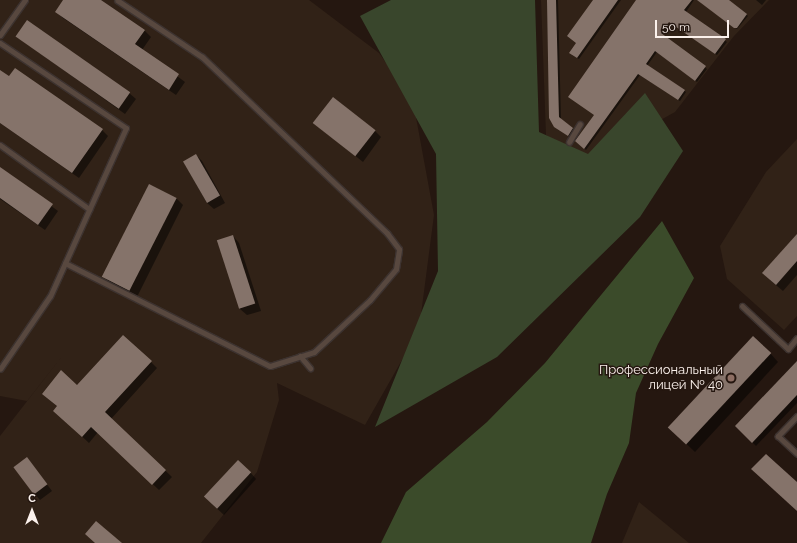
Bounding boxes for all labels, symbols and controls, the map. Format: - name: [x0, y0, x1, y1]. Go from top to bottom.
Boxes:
- scale bar: [657, 12, 731, 38]
- text: 50 m: [662, 20, 690, 34]
- place label: Профессиональный лицей № 40: [599, 363, 723, 394]
- marker: Профессиональный лицей № 40: [726, 373, 736, 383]
- north arrow: [12, 491, 52, 531]
- text: С: [28, 492, 36, 505]

